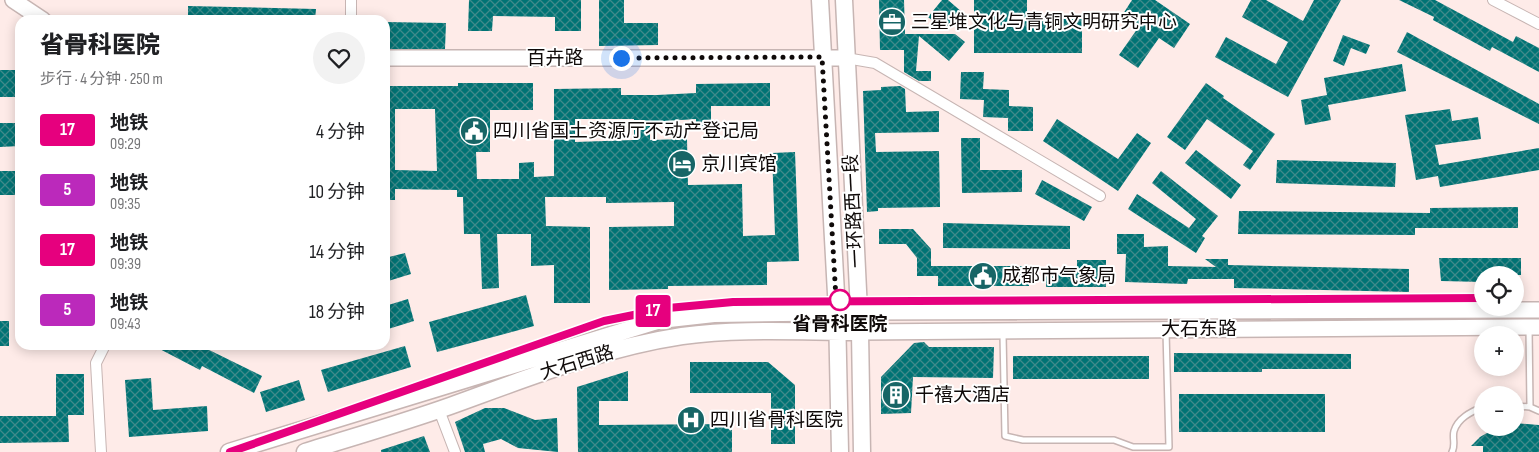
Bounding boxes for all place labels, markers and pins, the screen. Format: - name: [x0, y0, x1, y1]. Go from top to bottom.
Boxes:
- office icon: 三星堆文化与青铜文明研究中心: [877, 7, 907, 37]
- place label: 三星堆文化与青铜文明研究中心: [911, 11, 1177, 34]
- public building icon: 四川省国土资源厅不动产登记局: [459, 116, 489, 146]
- place label: 四川省国土资源厅不动产登记局: [493, 120, 759, 143]
- hotel icon: 京川宾馆: [667, 149, 697, 179]
- place label: 京川宾馆: [701, 153, 777, 176]
- public building icon: 成都市气象局: [968, 261, 998, 291]
- place label: 成都市气象局: [1002, 265, 1116, 288]
- marker: 省骨科医院: [829, 289, 851, 311]
- place label: 省骨科医院: [792, 313, 888, 336]
- building icon: 千禧大酒店: [881, 380, 911, 410]
- place label: 千禧大酒店: [915, 384, 1010, 407]
- hospital icon: 四川省骨科医院: [676, 405, 706, 435]
- place label: 四川省骨科医院: [710, 409, 843, 432]

